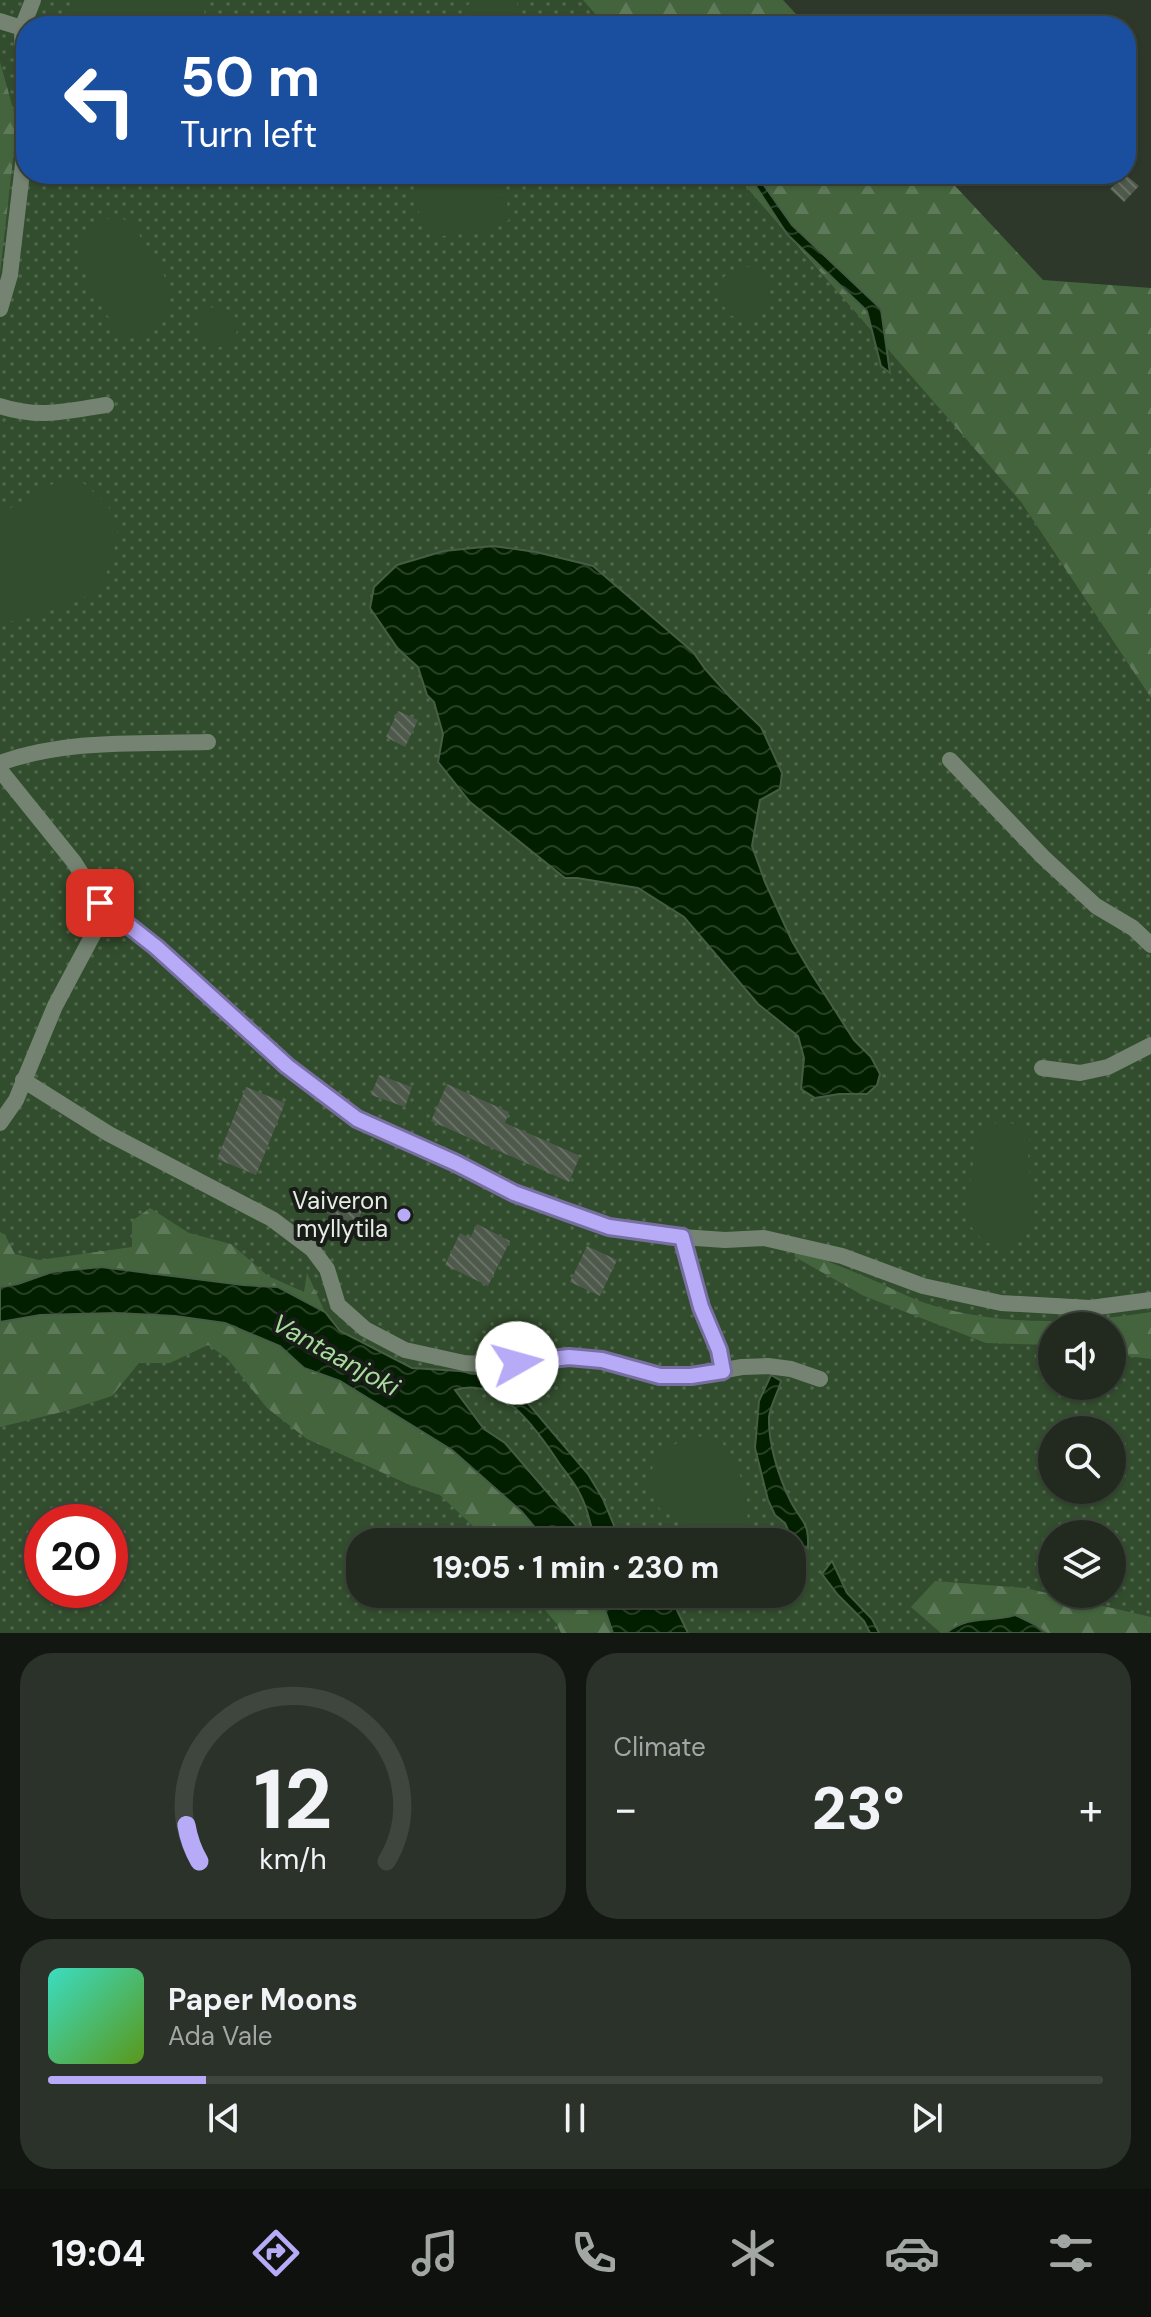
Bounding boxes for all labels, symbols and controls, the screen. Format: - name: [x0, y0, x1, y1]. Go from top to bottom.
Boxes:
- text: 50 m: [180, 40, 320, 113]
- icon: left: [48, 48, 152, 152]
- text: Turn left: [180, 111, 317, 158]
- pin: [66, 869, 134, 937]
- icon: arrive: [78, 881, 122, 925]
- place label: Vaiveron myllytila: [292, 1185, 388, 1244]
- marker: Vaiveron myllytila: [395, 1206, 413, 1224]
- water label: Vantaanjoki: [266, 1306, 406, 1404]
- map controls: [1038, 1312, 1126, 1608]
- button: sound: [1038, 1312, 1126, 1400]
- position arrow: [475, 1321, 559, 1405]
- button: search: [1038, 1416, 1126, 1504]
- speed limit sign: 20: [24, 1504, 128, 1608]
- button: layers: [1038, 1520, 1126, 1608]
- text: 19:05 · 1 min · 230 m: [433, 1548, 719, 1587]
- text: Climate: [614, 1730, 706, 1764]
- text: 12: [254, 1745, 332, 1854]
- text: 23°: [812, 1769, 905, 1848]
- text: −: [614, 1780, 638, 1838]
- text: +: [1079, 1780, 1103, 1838]
- text: km/h: [259, 1841, 327, 1878]
- text: Paper Moons: [168, 1980, 358, 2019]
- text: Ada Vale: [168, 2019, 273, 2053]
- icon: previous: [202, 2096, 246, 2140]
- icon: pause: [553, 2096, 597, 2140]
- icon: next: [905, 2096, 949, 2140]
- icon: directions: [248, 2225, 304, 2281]
- icon: music: [407, 2225, 463, 2281]
- icon: phone: [566, 2225, 622, 2281]
- icon: climate: [725, 2225, 781, 2281]
- icon: car: [884, 2225, 940, 2281]
- icon: filters: [1043, 2225, 1099, 2281]
- text: 19:04: [52, 2230, 145, 2277]

